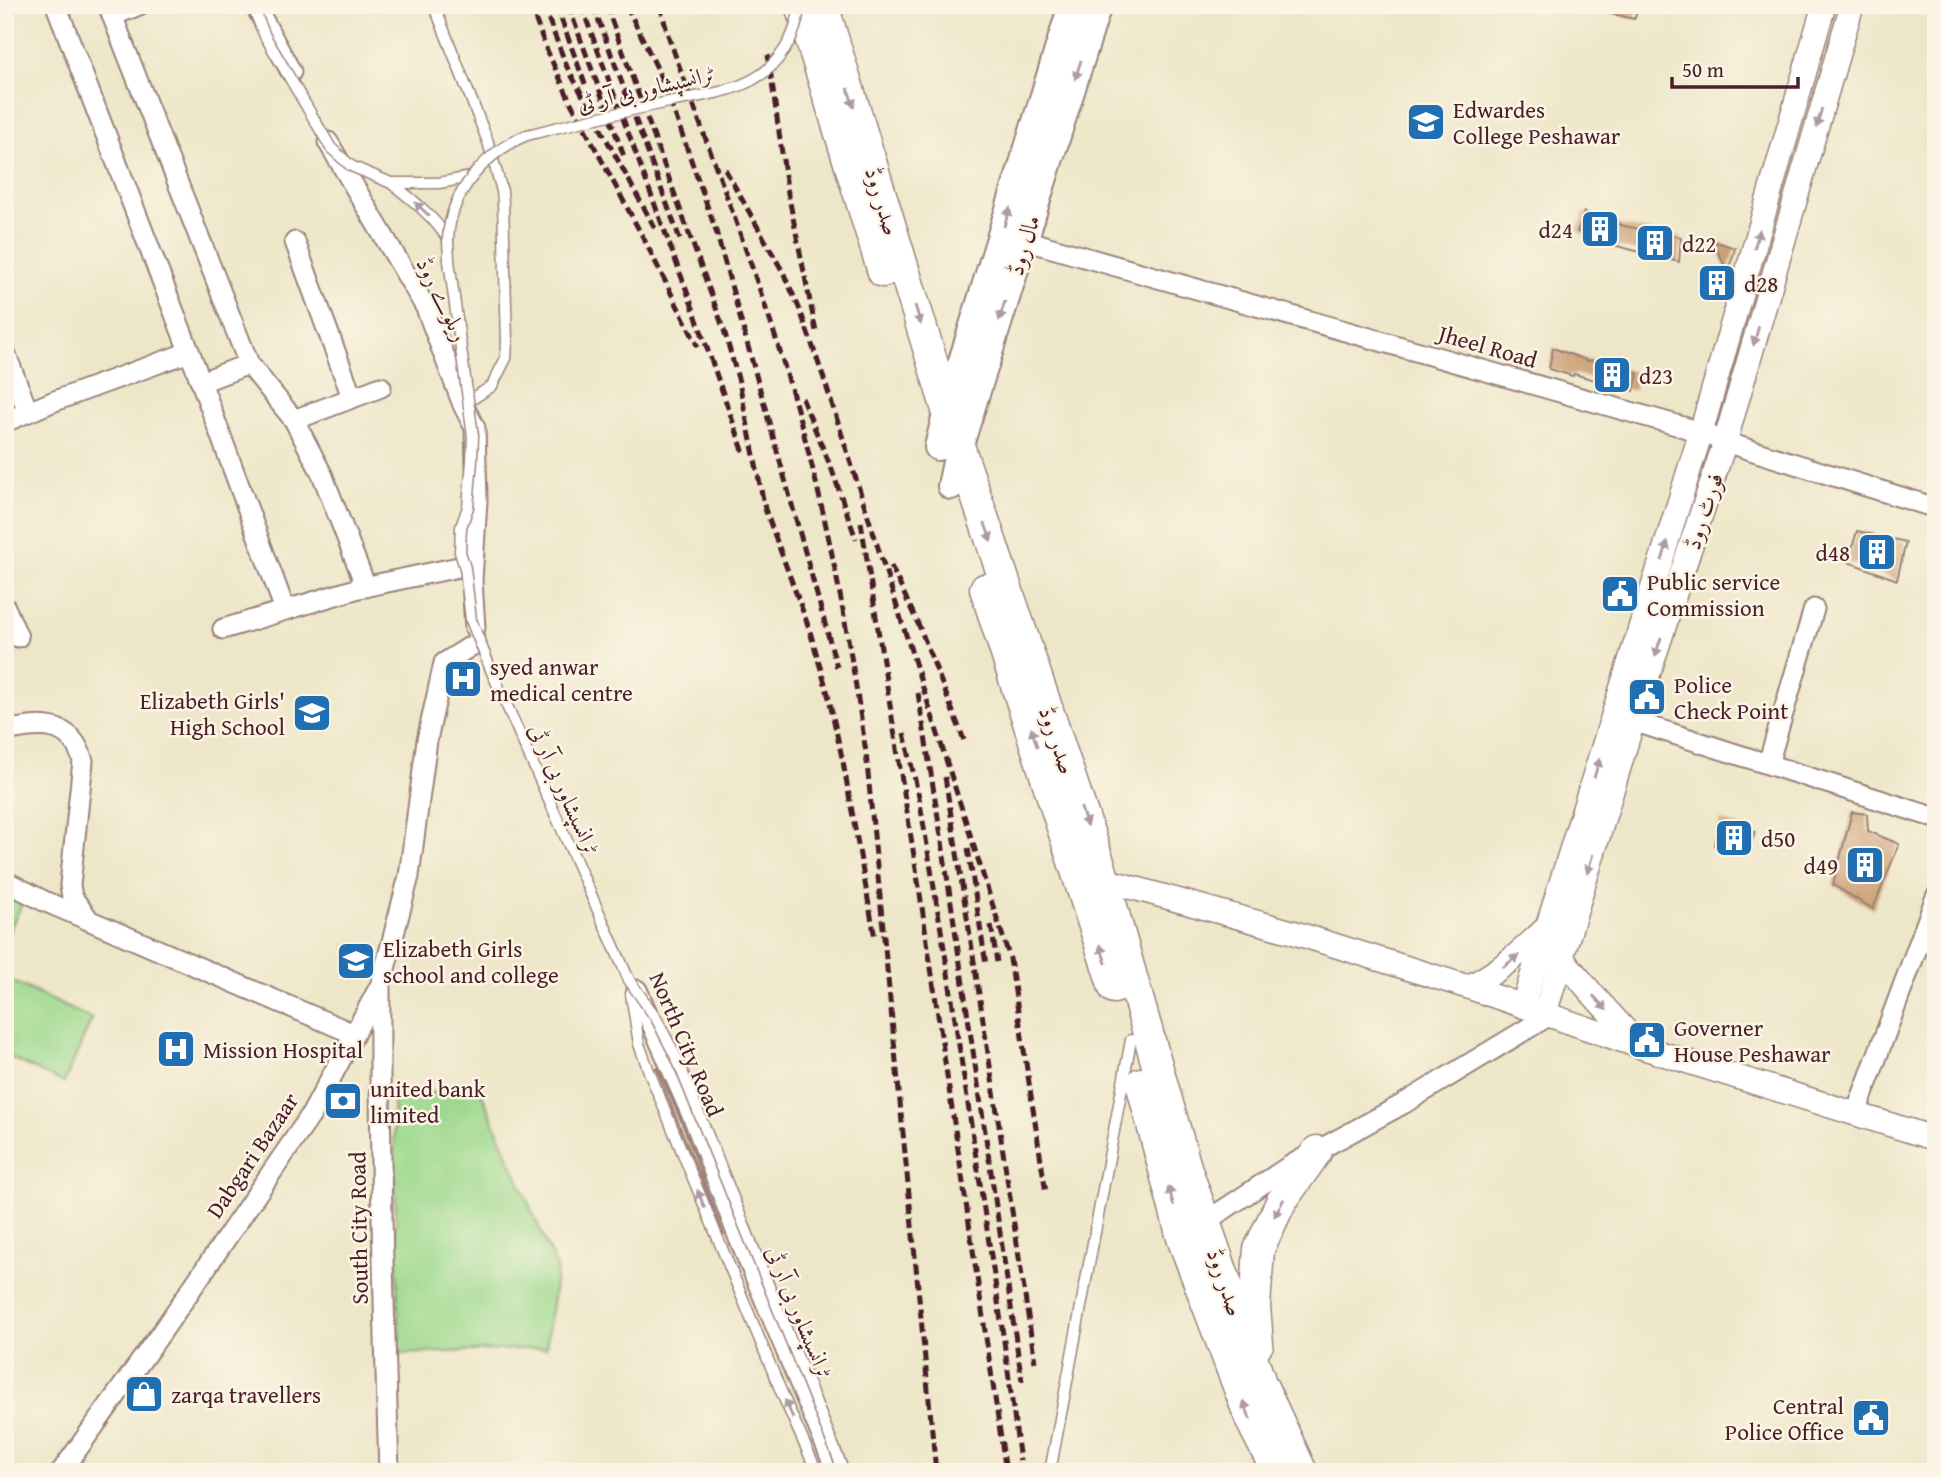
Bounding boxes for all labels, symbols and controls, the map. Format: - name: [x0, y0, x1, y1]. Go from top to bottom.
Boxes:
- scale bar: [1672, 46, 1798, 90]
- text: 50 m: [1682, 54, 1724, 85]
- street label: ٹرانسپشاور بی آر ٹی: [574, 56, 718, 120]
- one-way arrow: [1072, 60, 1082, 81]
- one-way arrow: [847, 88, 857, 109]
- place label: Edwardes College Peshawar: [1453, 93, 1621, 152]
- school or university icon: Edwardes College Peshawar: [1405, 101, 1447, 143]
- one-way arrow: [1814, 108, 1824, 129]
- street label: صدر روڈ: [857, 163, 909, 239]
- one-way arrow: [414, 201, 431, 217]
- one-way arrow: [1002, 206, 1012, 227]
- building icon: d24: [1579, 208, 1621, 250]
- street label: مال روڈ: [998, 211, 1048, 279]
- place label: d24: [1539, 213, 1573, 246]
- building icon: d22: [1634, 222, 1676, 264]
- place label: d22: [1682, 227, 1716, 260]
- one-way arrow: [1753, 228, 1763, 249]
- street label: ریلوے روڈ: [408, 251, 478, 347]
- building icon: d28: [1696, 262, 1738, 304]
- place label: d28: [1744, 267, 1778, 300]
- one-way arrow: [996, 300, 1007, 321]
- one-way arrow: [913, 305, 923, 326]
- street label: Jheel Road: [1432, 315, 1542, 376]
- one-way arrow: [1750, 326, 1761, 348]
- building icon: d23: [1591, 354, 1633, 396]
- place label: d23: [1639, 359, 1673, 392]
- street label: فورٹ روڈ: [1675, 468, 1731, 554]
- one-way arrow: [983, 522, 993, 543]
- building icon: d48: [1856, 531, 1898, 573]
- place label: d48: [1816, 536, 1850, 569]
- one-way arrow: [1660, 540, 1670, 561]
- place label: Public service Commission: [1647, 565, 1780, 624]
- public building icon: Public service Commission: [1599, 573, 1641, 615]
- one-way arrow: [1652, 636, 1663, 657]
- place label: syed anwar medical centre: [490, 650, 633, 709]
- hospital icon: syed anwar medical centre: [442, 658, 484, 700]
- place label: Police Check Point: [1674, 668, 1788, 727]
- public building icon: Police Check Point: [1626, 676, 1668, 718]
- place label: Elizabeth Girls' High School: [140, 684, 285, 743]
- school or university icon: Elizabeth Girls' High School: [291, 692, 333, 734]
- street label: صدر روڈ: [1031, 702, 1085, 778]
- street label: ٹرانسپشاور بی آر ٹی: [521, 718, 609, 860]
- one-way arrow: [1028, 726, 1039, 747]
- one-way arrow: [1592, 757, 1603, 778]
- one-way arrow: [1079, 807, 1090, 828]
- building icon: d50: [1713, 817, 1755, 859]
- place label: d50: [1761, 822, 1795, 855]
- building icon: d49: [1844, 844, 1886, 886]
- place label: d49: [1804, 849, 1838, 882]
- one-way arrow: [1584, 854, 1595, 875]
- place label: Elizabeth Girls school and college: [383, 932, 559, 991]
- school or university icon: Elizabeth Girls school and college: [335, 940, 377, 982]
- one-way arrow: [1098, 943, 1108, 964]
- one-way arrow: [1501, 953, 1519, 968]
- street label: North City Road: [642, 967, 733, 1122]
- one-way arrow: [1592, 994, 1608, 1011]
- place label: Governer House Peshawar: [1674, 1011, 1831, 1070]
- public building icon: Governer House Peshawar: [1626, 1019, 1668, 1061]
- hospital icon: Mission Hospital: [155, 1028, 197, 1070]
- place label: Mission Hospital: [203, 1033, 363, 1066]
- place label: united bank limited: [370, 1072, 486, 1131]
- bank icon: united bank limited: [322, 1080, 364, 1122]
- street label: Dabgari Bazaar: [198, 1085, 307, 1224]
- street label: South City Road: [340, 1150, 376, 1305]
- one-way arrow: [1165, 1185, 1176, 1207]
- one-way arrow: [696, 1189, 707, 1210]
- one-way arrow: [1274, 1198, 1286, 1218]
- street label: ٹرانسپشاور بی آر ٹی: [758, 1240, 842, 1384]
- street label: صدر روڈ: [1199, 1244, 1253, 1320]
- shop icon: zarqa travellers: [123, 1373, 165, 1415]
- place label: zarqa travellers: [171, 1378, 321, 1411]
- place label: Central Police Office: [1725, 1389, 1844, 1448]
- public building icon: Central Police Office: [1850, 1397, 1892, 1439]
- one-way arrow: [783, 1399, 794, 1420]
- one-way arrow: [1242, 1400, 1253, 1421]

